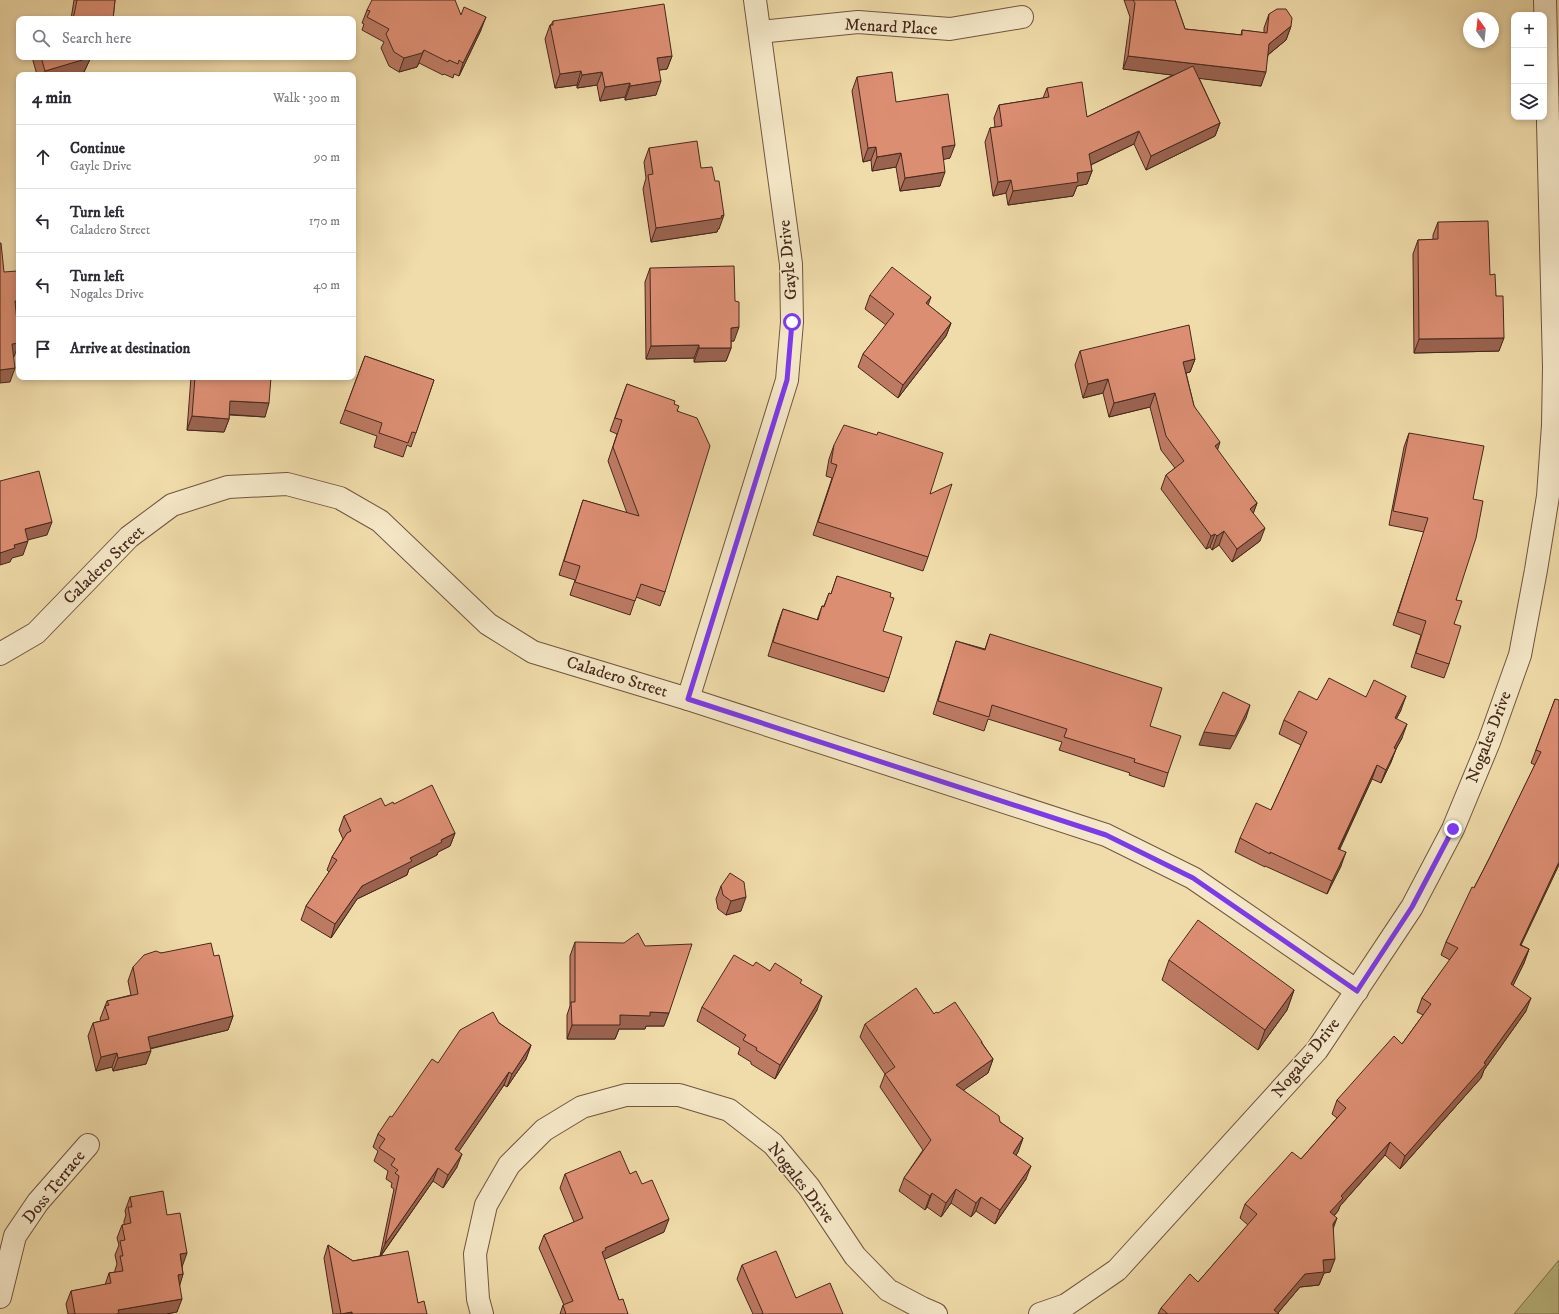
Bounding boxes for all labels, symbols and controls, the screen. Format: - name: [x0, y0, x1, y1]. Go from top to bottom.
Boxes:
- north arrow: [1463, 12, 1499, 48]
- map controls: [1511, 12, 1547, 120]
- button: +: [1511, 12, 1547, 48]
- street label: Menard Place: [844, 14, 938, 40]
- search box: [16, 16, 356, 60]
- icon: search: [30, 27, 52, 49]
- text: Search here: [62, 29, 131, 48]
- button: −: [1511, 48, 1547, 84]
- button: layers: [1511, 84, 1547, 120]
- text: 4 min: [32, 87, 71, 109]
- text: Walk · 300 m: [273, 90, 340, 106]
- text: Continue: [70, 139, 125, 158]
- icon: ahead: [32, 146, 54, 168]
- text: 90 m: [314, 149, 340, 165]
- text: Gayle Drive: [70, 158, 131, 174]
- text: Turn left: [70, 203, 124, 222]
- icon: left: [32, 210, 54, 232]
- text: 170 m: [309, 213, 340, 229]
- street label: Gayle Drive: [774, 219, 802, 301]
- text: Caladero Street: [70, 222, 150, 238]
- text: Turn left: [70, 267, 124, 286]
- icon: left: [32, 274, 54, 296]
- text: 40 m: [313, 277, 340, 293]
- text: Nogales Drive: [70, 286, 144, 302]
- route start: [783, 313, 801, 331]
- icon: arrive: [32, 338, 54, 360]
- text: Arrive at destination: [70, 339, 190, 358]
- street label: Caladero Street: [59, 520, 150, 609]
- street label: Caladero Street: [564, 651, 671, 703]
- street label: Nogales Drive: [1461, 688, 1517, 786]
- route end: [1444, 820, 1462, 838]
- street label: Nogales Drive: [1267, 1014, 1345, 1102]
- street label: Nogales Drive: [763, 1138, 839, 1228]
- street label: Doss Terrace: [18, 1146, 90, 1228]

